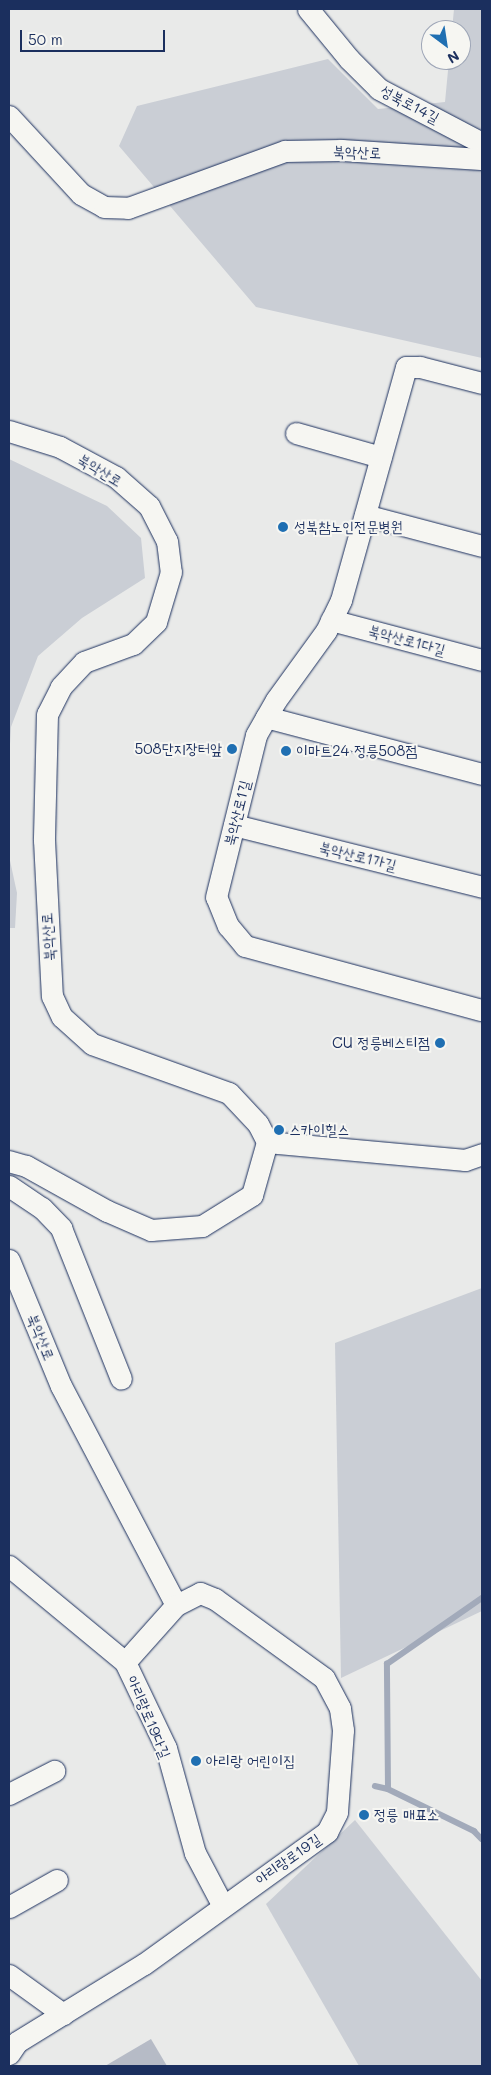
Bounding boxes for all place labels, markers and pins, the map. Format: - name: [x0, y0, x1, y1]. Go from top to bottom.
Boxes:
- place label: 성북참노인전문병원: [294, 518, 403, 536]
- marker: 성북참노인전문병원: [276, 520, 290, 534]
- place label: 508단지장터앞: [135, 740, 222, 758]
- place label: 이마트24 정릉508점: [296, 742, 417, 760]
- marker: 508단지장터앞: [226, 743, 238, 755]
- marker: 이마트24 정릉508점: [280, 745, 292, 757]
- place label: CU 정릉베스티점: [332, 1034, 430, 1052]
- marker: CU 정릉베스티점: [434, 1037, 446, 1049]
- place label: 스카이힐스: [289, 1121, 349, 1139]
- marker: 스카이힐스: [273, 1124, 285, 1136]
- place label: 아리랑 어린이집: [206, 1752, 295, 1770]
- marker: 아리랑 어린이집: [190, 1755, 202, 1767]
- place label: 정릉 매표소: [374, 1806, 439, 1824]
- marker: 정릉 매표소: [358, 1809, 370, 1821]

